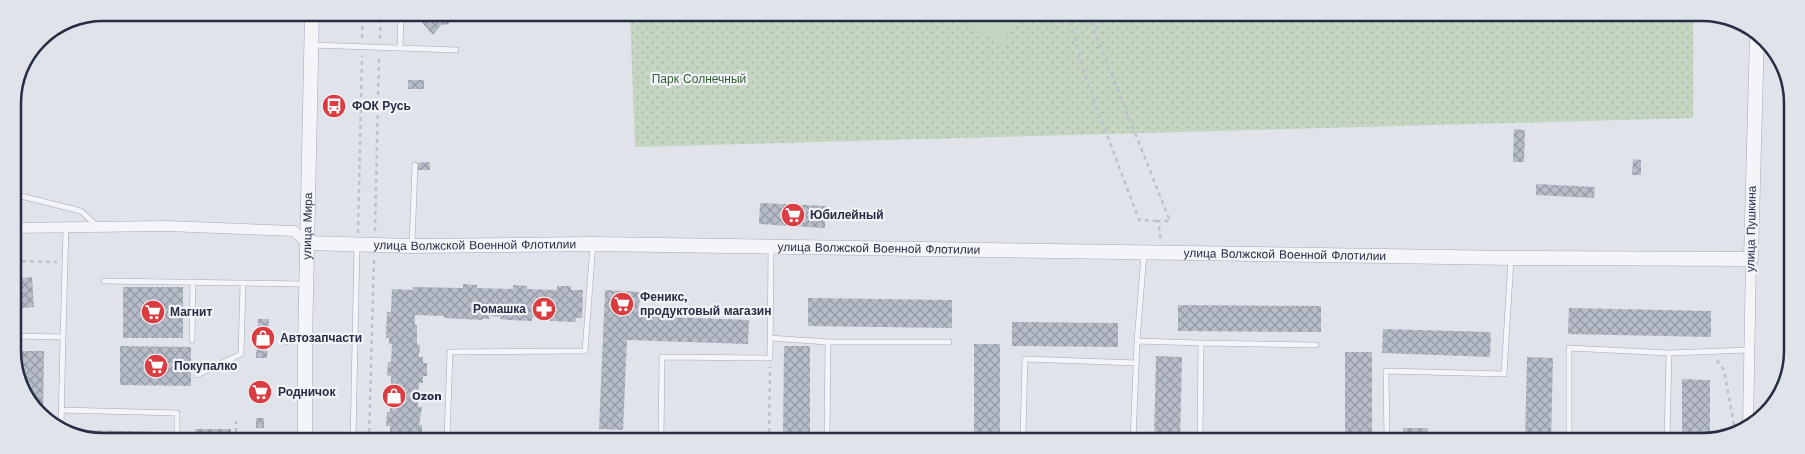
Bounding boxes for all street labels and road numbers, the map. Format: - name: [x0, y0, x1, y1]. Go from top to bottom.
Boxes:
- street label: улица Пушкина: [1743, 185, 1759, 272]
- street label: улица Мира: [300, 192, 315, 260]
- street label: улица Волжской Военной Флотилии: [373, 237, 576, 253]
- street label: улица Волжской Военной Флотилии: [778, 240, 980, 257]
- street label: улица Волжской Военной Флотилии: [1183, 246, 1386, 263]

